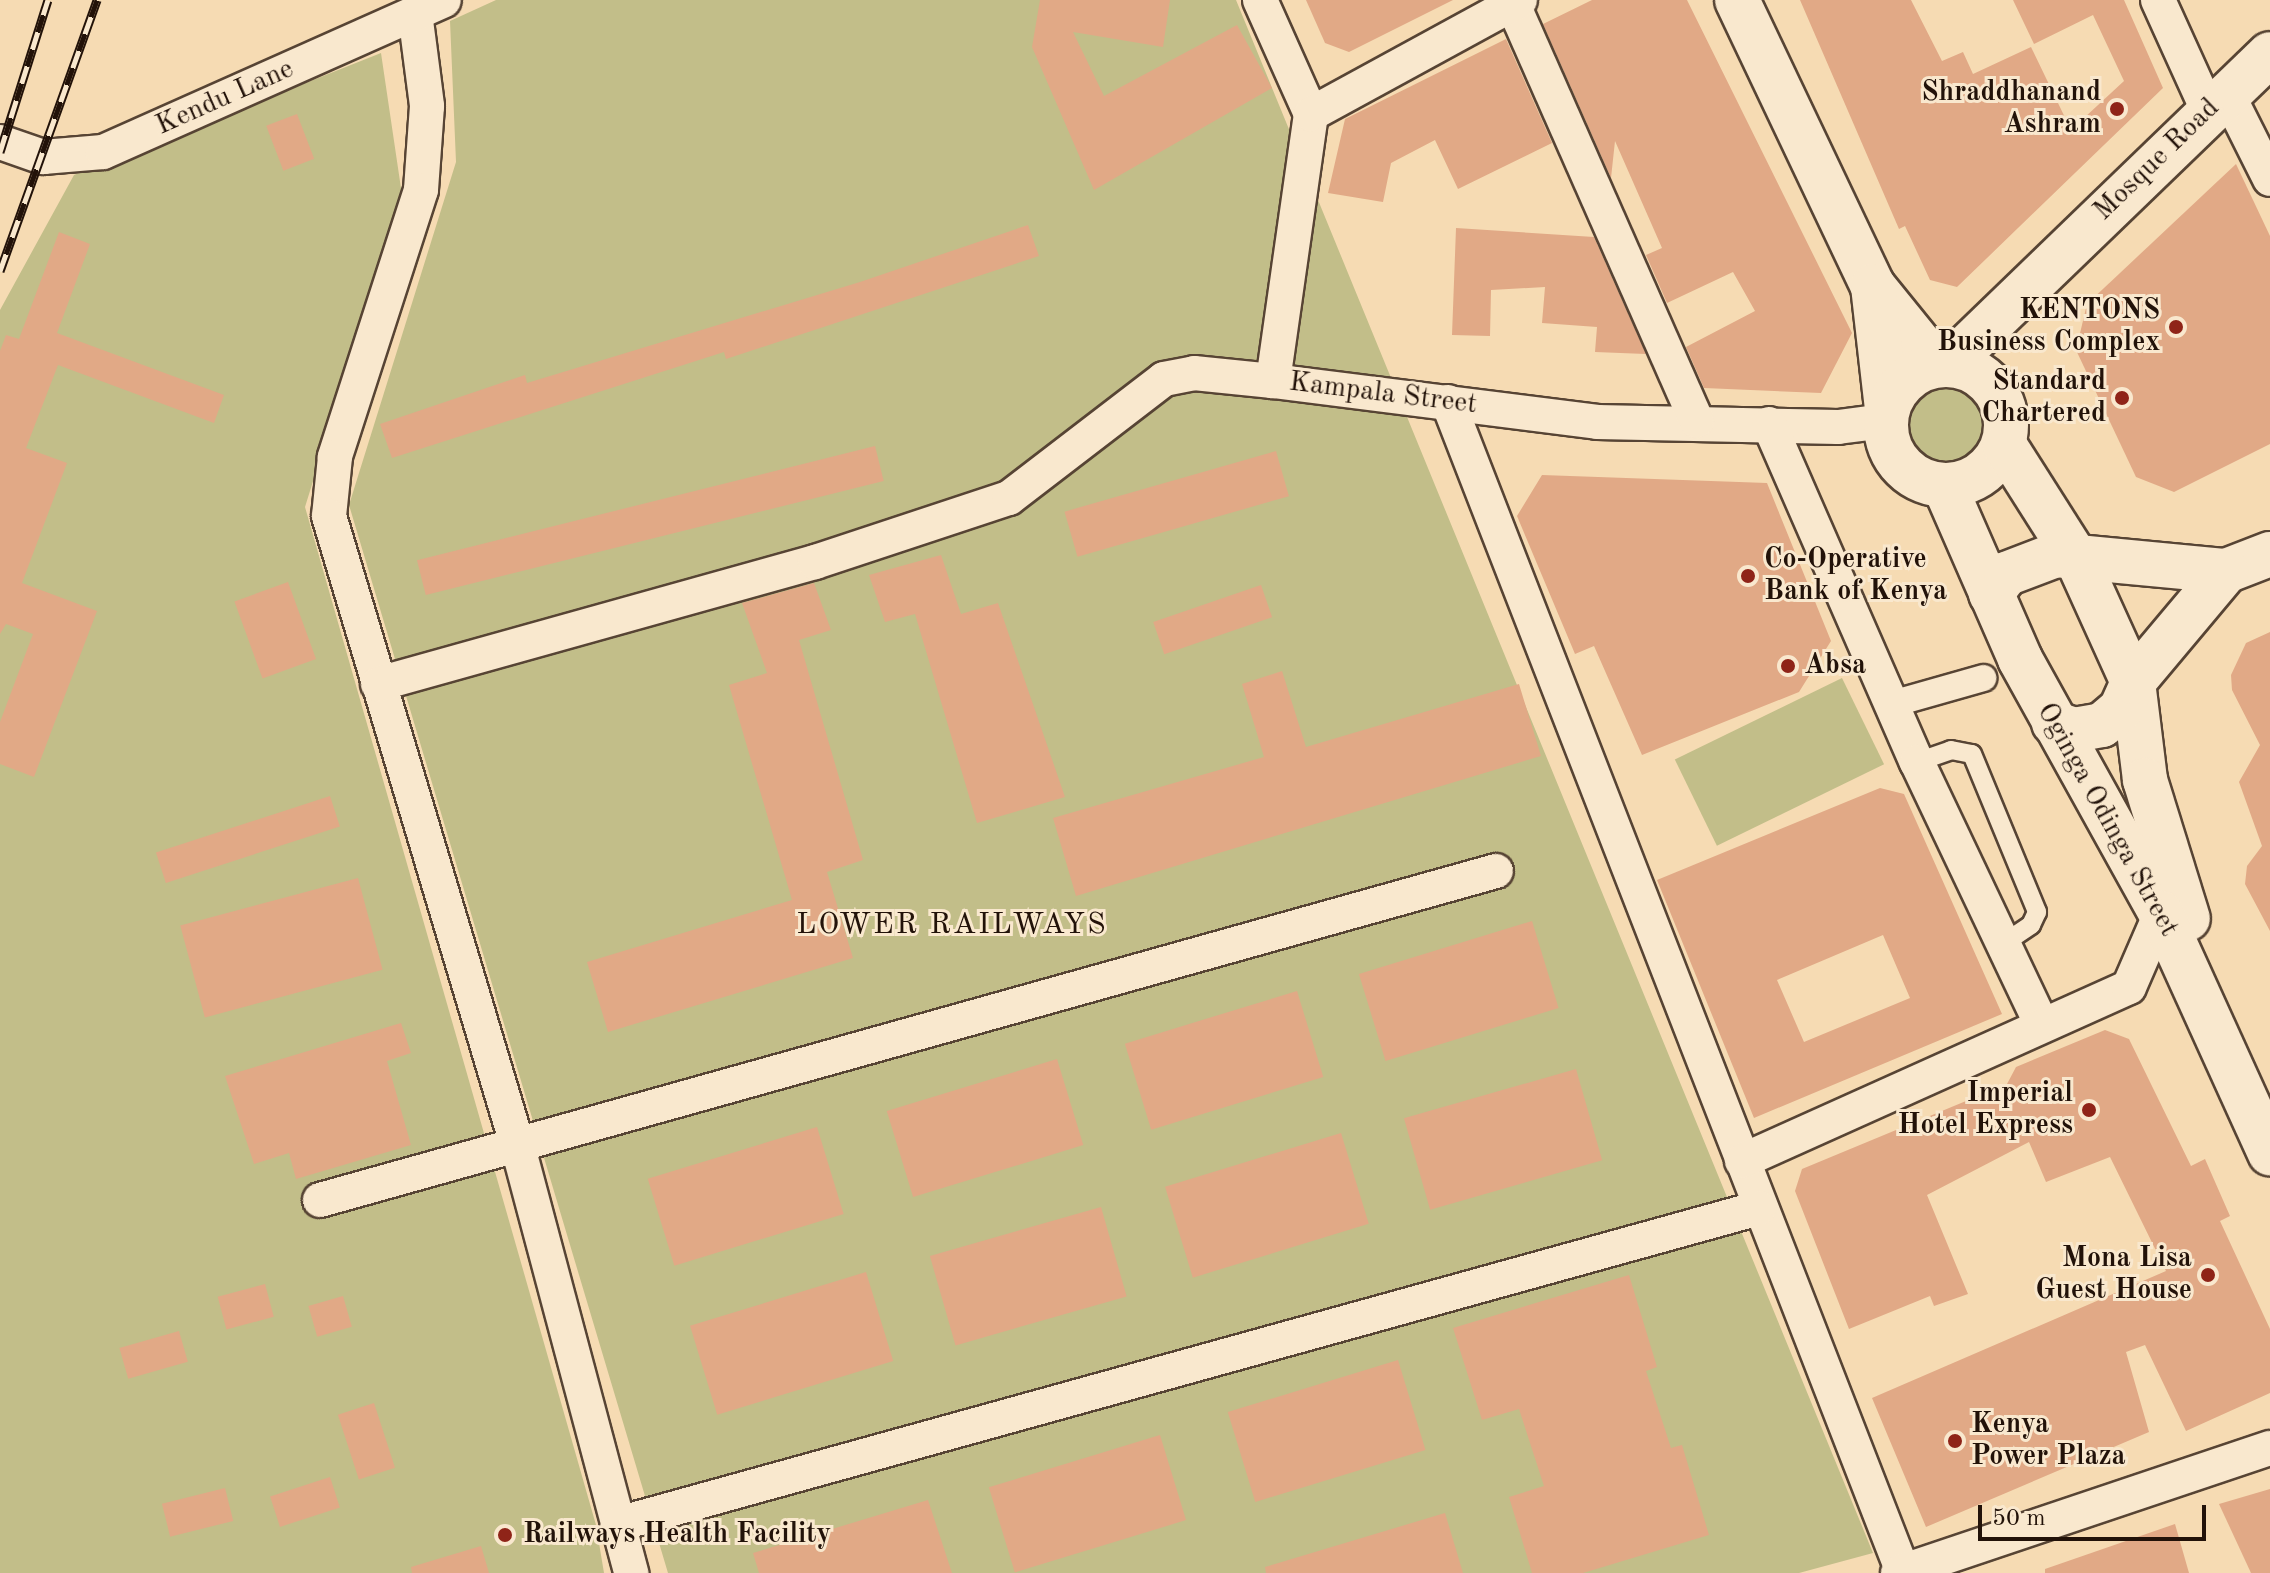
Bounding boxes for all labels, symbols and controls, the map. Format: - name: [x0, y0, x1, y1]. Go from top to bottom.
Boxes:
- street label: Kendu Lane: [151, 53, 299, 143]
- place label: Shraddhanand Ashram: [1921, 76, 2101, 142]
- street label: Mosque Road: [2087, 92, 2227, 228]
- marker: Shraddhanand Ashram: [2108, 100, 2126, 118]
- place label: KENTONS Business Complex: [1937, 294, 2160, 360]
- marker: KENTONS Business Complex: [2167, 318, 2185, 336]
- place label: Standard Chartered: [1982, 365, 2106, 431]
- street label: Kampala Street: [1287, 366, 1479, 422]
- marker: Standard Chartered: [2113, 389, 2131, 407]
- place label: Co-Operative Bank of Kenya: [1764, 543, 1947, 609]
- marker: Co-Operative Bank of Kenya: [1739, 567, 1757, 585]
- place label: Absa: [1804, 649, 1866, 683]
- marker: Absa: [1779, 657, 1797, 675]
- street label: Oginga Odinga Street: [2029, 697, 2185, 943]
- district label: LOWER RAILWAYS: [796, 907, 1108, 943]
- place label: Imperial Hotel Express: [1897, 1077, 2073, 1143]
- marker: Imperial Hotel Express: [2080, 1101, 2098, 1119]
- place label: Mona Lisa Guest House: [2035, 1242, 2192, 1308]
- marker: Mona Lisa Guest House: [2199, 1266, 2217, 1284]
- place label: Kenya Power Plaza: [1971, 1408, 2126, 1474]
- marker: Kenya Power Plaza: [1946, 1432, 1964, 1450]
- scale bar: [1982, 1489, 2210, 1539]
- text: 50 m: [1992, 1507, 2046, 1531]
- place label: Railways Health Facility: [523, 1518, 831, 1552]
- marker: Railways Health Facility: [494, 1524, 516, 1546]

